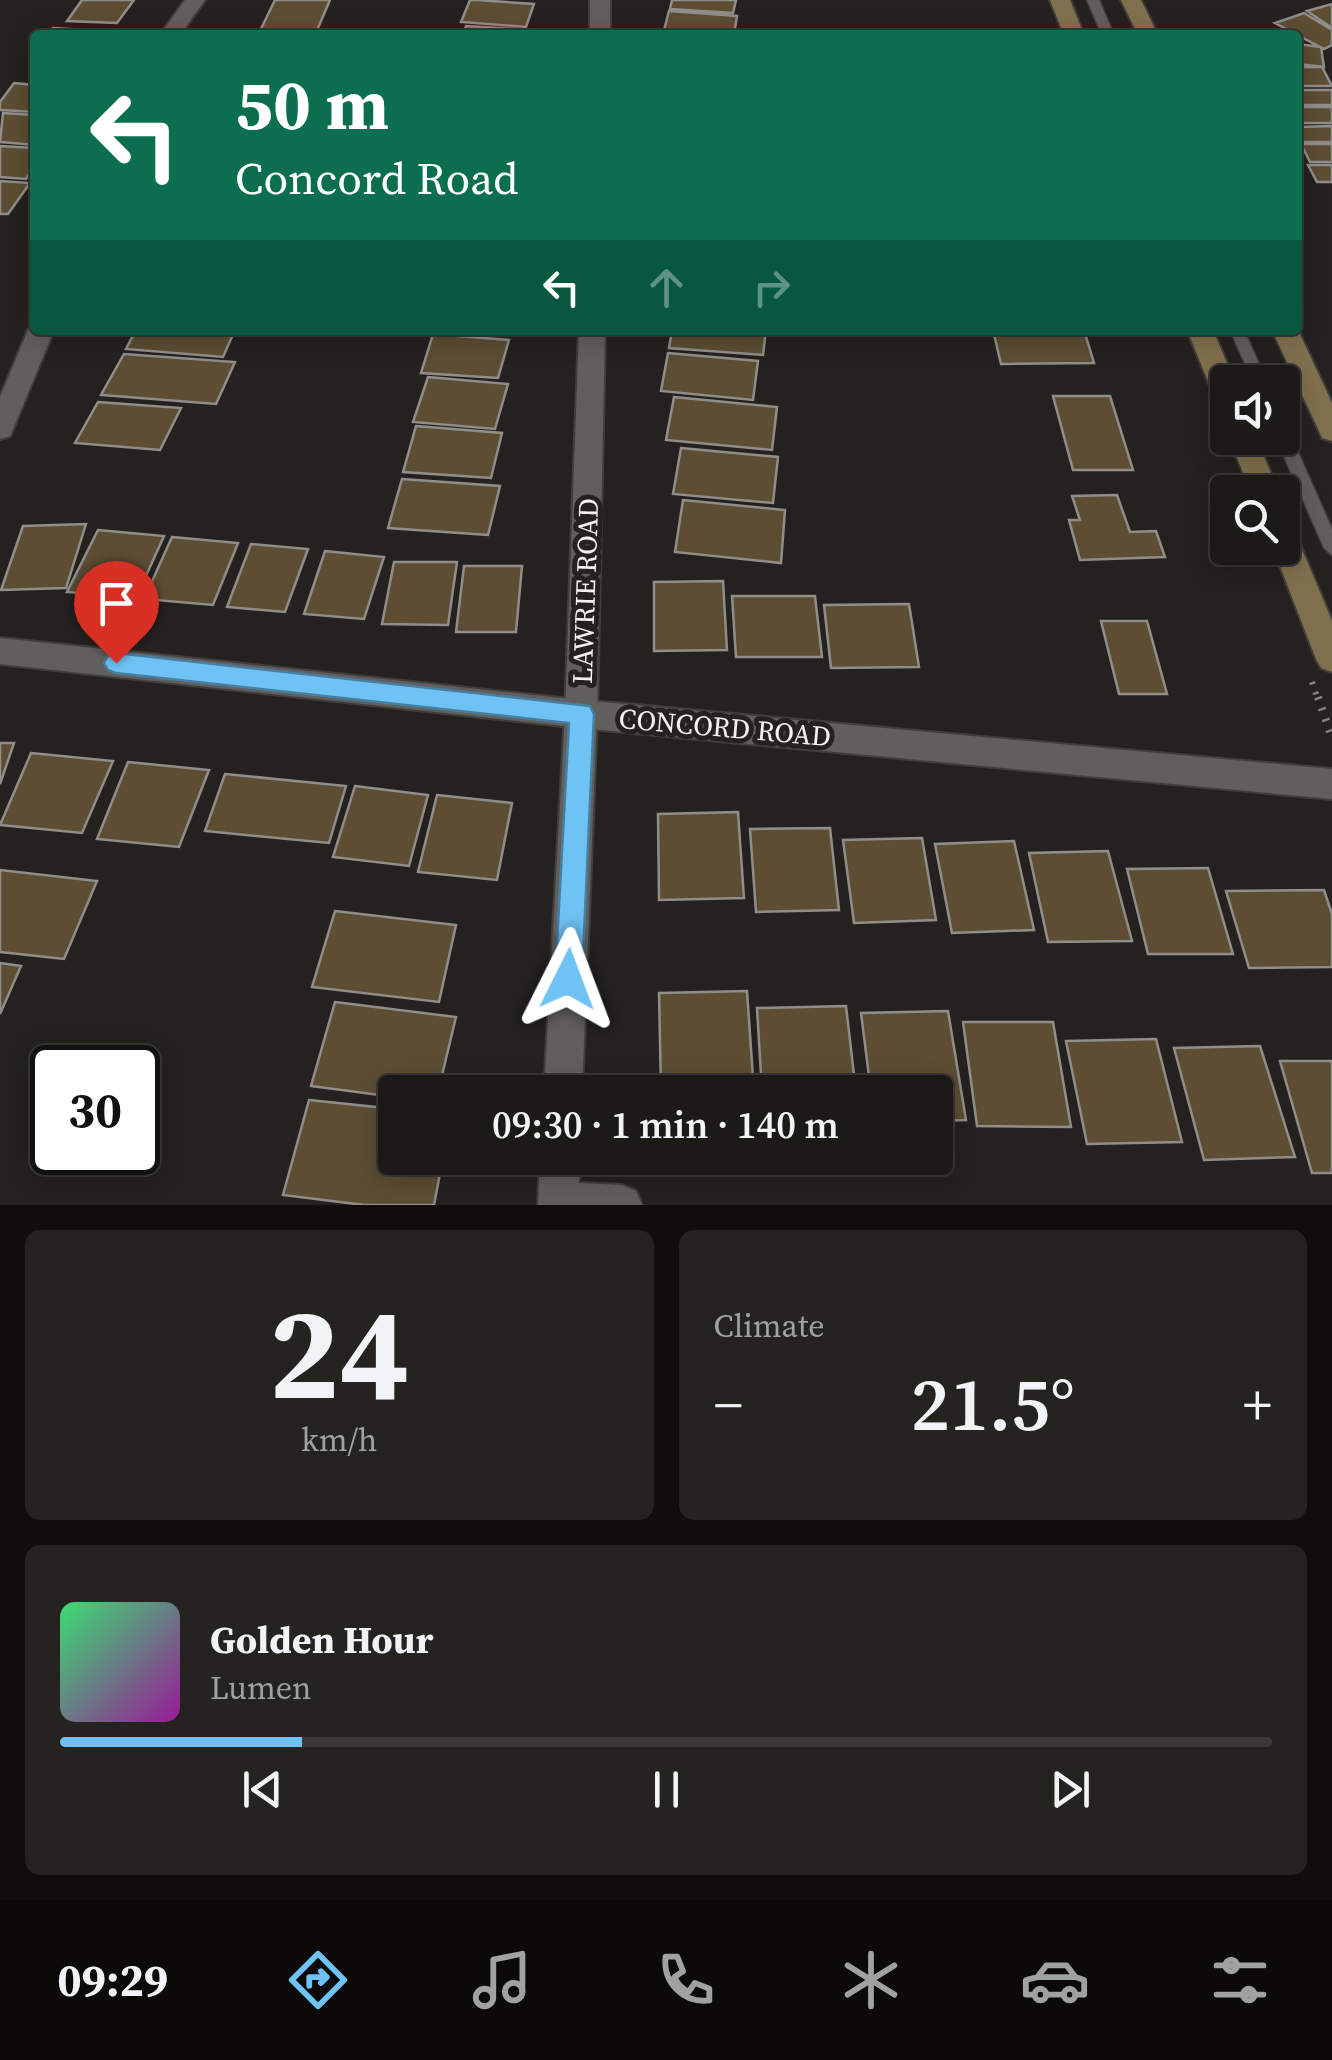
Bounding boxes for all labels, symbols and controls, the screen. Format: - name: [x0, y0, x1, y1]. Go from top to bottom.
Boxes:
- text: 50 m: [235, 56, 389, 152]
- icon: left: [70, 70, 200, 200]
- text: Concord Road: [235, 147, 519, 209]
- icon: left: [534, 260, 589, 315]
- icon: ahead: [639, 260, 694, 315]
- icon: right: [744, 260, 799, 315]
- map controls: [1210, 365, 1300, 565]
- button: sound: [1210, 365, 1300, 455]
- button: search: [1210, 475, 1300, 565]
- street label: LAWRIE ROAD: [563, 497, 607, 685]
- pin: [74, 561, 159, 664]
- icon: arrive: [89, 576, 144, 631]
- street label: CONCORD ROAD: [617, 699, 833, 755]
- position arrow: [516, 927, 620, 1031]
- speed limit sign: 30: [30, 1045, 160, 1175]
- text: 09:30 · 1 min · 140 m: [492, 1099, 839, 1151]
- text: 24: [269, 1263, 410, 1442]
- text: Climate: [714, 1304, 825, 1348]
- text: 21.5°: [911, 1352, 1075, 1455]
- text: −: [714, 1367, 743, 1442]
- text: +: [1243, 1367, 1272, 1442]
- text: km/h: [301, 1418, 377, 1462]
- text: Golden Hour: [210, 1614, 433, 1666]
- text: Lumen: [210, 1666, 312, 1710]
- icon: previous: [235, 1762, 290, 1817]
- icon: pause: [639, 1762, 694, 1817]
- icon: next: [1043, 1762, 1098, 1817]
- icon: directions: [283, 1945, 353, 2015]
- icon: music: [467, 1945, 537, 2015]
- icon: phone: [651, 1945, 721, 2015]
- icon: climate: [836, 1945, 906, 2015]
- icon: car: [1020, 1945, 1090, 2015]
- icon: filters: [1205, 1945, 1275, 2015]
- text: 09:29: [57, 1949, 168, 2011]

